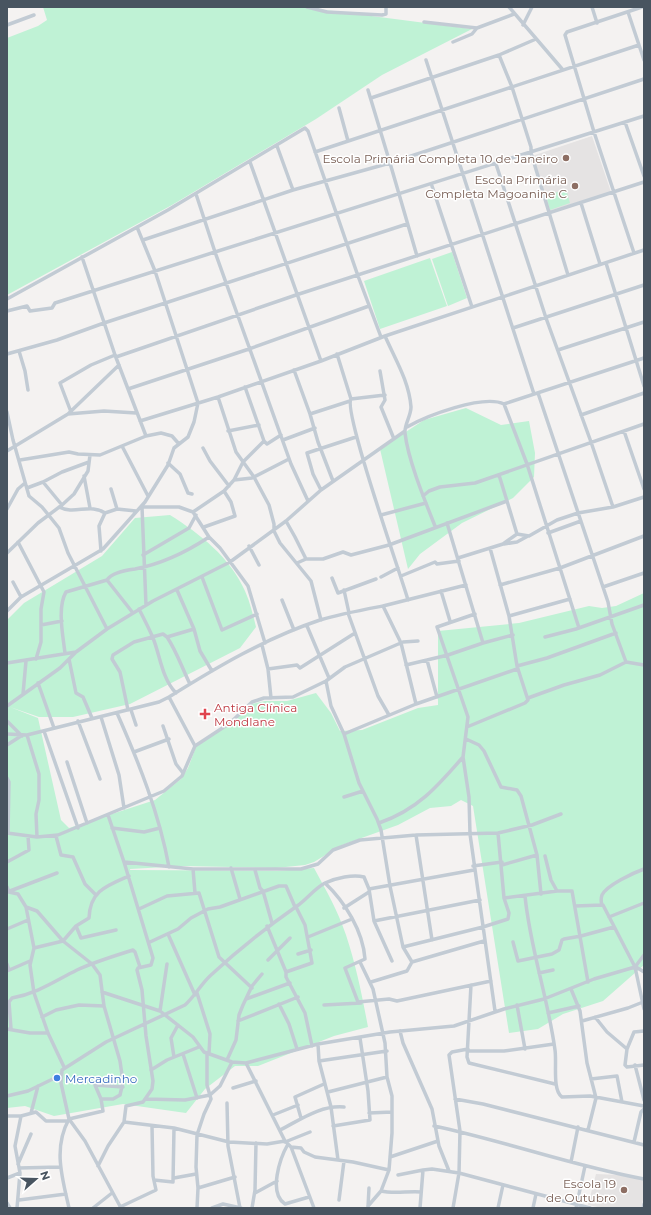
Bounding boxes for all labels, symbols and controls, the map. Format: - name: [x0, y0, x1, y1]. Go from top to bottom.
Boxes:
- place label: Escola Primária Completa 10 de Janeiro: [323, 151, 558, 166]
- marker: Escola Primária Completa 10 de Janeiro: [561, 153, 571, 163]
- place label: Escola Primária Completa Magoanine C: [425, 172, 567, 201]
- marker: Escola Primária Completa Magoanine C: [570, 181, 580, 191]
- place label: Antiga Clínica Mondlane: [214, 700, 297, 729]
- marker: Antiga Clínica Mondlane: [199, 708, 211, 720]
- place label: Mercadinho: [65, 1071, 137, 1086]
- marker: Mercadinho: [52, 1073, 62, 1083]
- north arrow: [16, 1159, 56, 1199]
- text: N: [37, 1169, 53, 1182]
- place label: Escola 19 de Outubro: [546, 1176, 616, 1205]
- marker: Escola 19 de Outubro: [619, 1185, 629, 1195]

